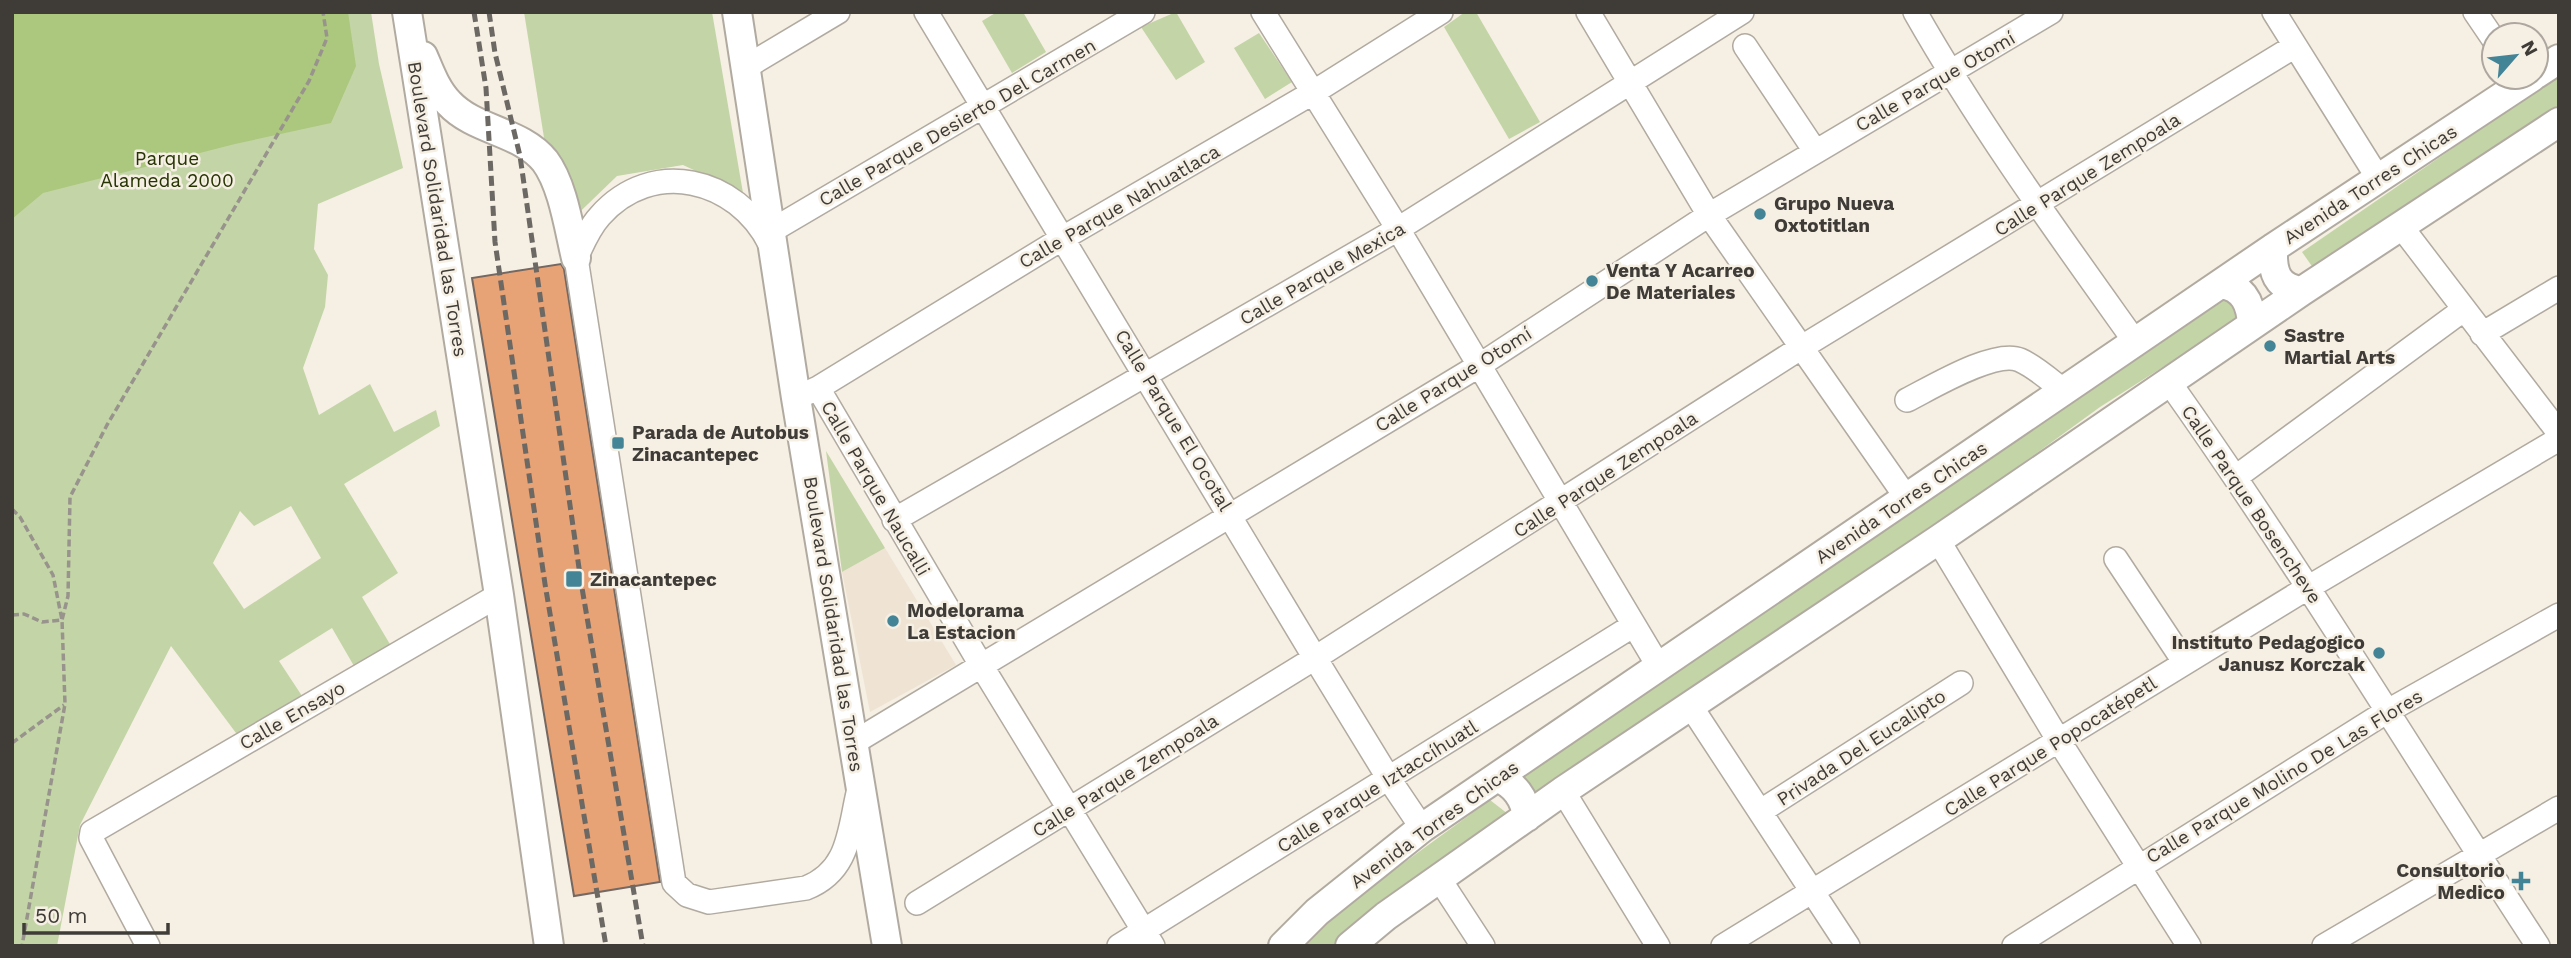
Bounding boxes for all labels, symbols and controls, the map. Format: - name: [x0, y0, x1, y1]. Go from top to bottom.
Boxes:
- north arrow: [2480, 21, 2550, 91]
- street label: Calle Parque Otomí: [1851, 26, 2019, 137]
- street label: Calle Parque Desierto Del Carmen: [815, 33, 1100, 211]
- text: N: [2516, 37, 2543, 60]
- street label: Boulevard Solidaridad las Torres: [403, 60, 472, 358]
- street label: Calle Parque Zempoala: [1990, 108, 2185, 241]
- street label: Avenida Torres Chicas: [2279, 120, 2461, 249]
- street label: Calle Parque Nahuatlaca: [1015, 139, 1224, 273]
- park label: Parque Alameda 2000: [100, 147, 234, 192]
- place label: Grupo Nueva Oxtotitlan: [1774, 192, 1894, 237]
- marker: Grupo Nueva Oxtotitlan: [1752, 206, 1768, 222]
- street label: Calle Parque Mexica: [1236, 217, 1409, 330]
- place label: Venta Y Acarreo De Materiales: [1606, 259, 1755, 304]
- marker: Venta Y Acarreo De Materiales: [1584, 273, 1600, 289]
- street label: Calle Parque Otomí: [1371, 322, 1536, 437]
- place label: Sastre Martial Arts: [2284, 324, 2395, 369]
- street label: Calle Parque El Ocotal: [1110, 325, 1237, 516]
- marker: Sastre Martial Arts: [2262, 338, 2278, 354]
- street label: Calle Parque Naucalli: [816, 397, 935, 580]
- street label: Calle Parque Bosencheve: [2177, 401, 2327, 608]
- street label: Calle Parque Zempoala: [1509, 406, 1702, 543]
- place label: Parada de Autobus Zinacantepec: [632, 421, 809, 466]
- marker: Parada de Autobus Zinacantepec: [610, 435, 626, 451]
- street label: Avenida Torres Chicas: [1811, 436, 1992, 569]
- street label: Boulevard Solidaridad las Torres: [799, 475, 868, 773]
- place label: Zinacantepec: [590, 568, 717, 591]
- marker: Zinacantepec: [564, 569, 584, 589]
- place label: Modelorama La Estacion: [907, 599, 1024, 644]
- marker: Modelorama La Estacion: [885, 613, 901, 629]
- place label: Instituto Pedagogico Janusz Korczak: [2171, 631, 2365, 676]
- marker: Instituto Pedagogico Janusz Korczak: [2371, 645, 2387, 661]
- street label: Calle Parque Popocatépetl: [1940, 671, 2161, 821]
- street label: Calle Ensayo: [235, 676, 349, 755]
- street label: Privada Del Eucalipto: [1773, 684, 1950, 811]
- street label: Calle Parque Molino De Las Flores: [2142, 684, 2427, 868]
- street label: Calle Parque Zempoala: [1028, 709, 1223, 842]
- street label: Calle Parque Iztaccíhuatl: [1273, 715, 1482, 858]
- street label: Avenida Torres Chicas: [1346, 756, 1523, 893]
- place label: Consultorio Medico: [2396, 859, 2505, 904]
- marker: Consultorio Medico: [2511, 871, 2531, 891]
- scale bar: [24, 892, 168, 936]
- text: 50 m: [35, 903, 87, 928]

